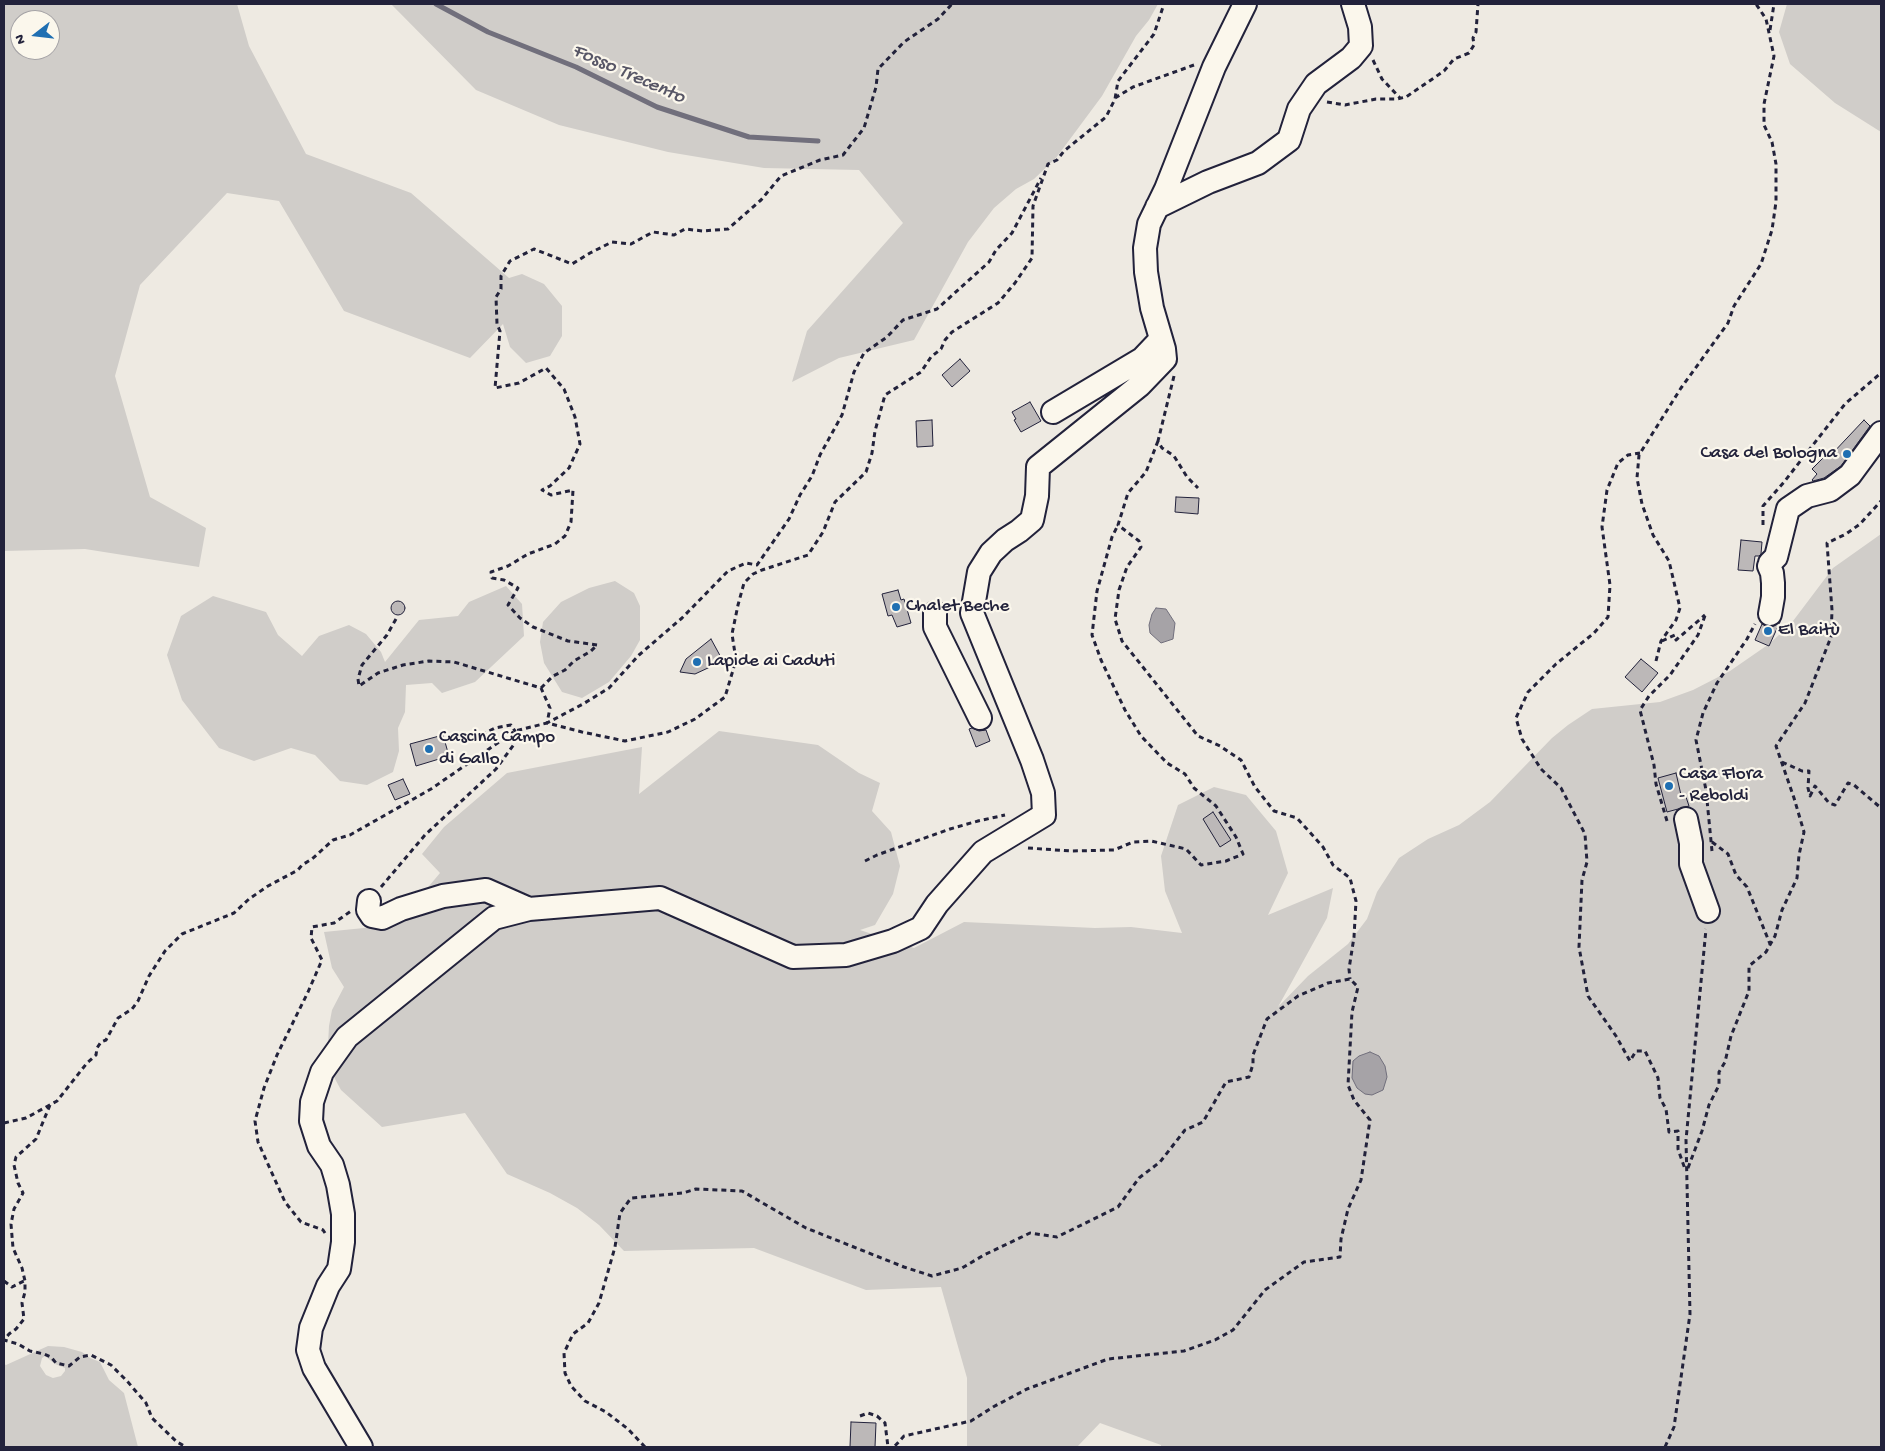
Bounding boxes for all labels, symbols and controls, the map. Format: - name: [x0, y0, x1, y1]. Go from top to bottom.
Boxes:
- north arrow: [10, 10, 60, 60]
- text: N: [12, 32, 30, 46]
- water label: Fosso Trecento: [568, 39, 688, 111]
- place label: Casa del Bologna: [1700, 443, 1837, 465]
- marker: Casa del Bologna: [1841, 448, 1853, 460]
- place label: Chalet Beche: [906, 596, 1009, 618]
- marker: Chalet Beche: [890, 601, 902, 613]
- place label: El Baitù: [1778, 620, 1840, 642]
- marker: El Baitù: [1762, 625, 1774, 637]
- place label: Lapide ai Caduti: [707, 651, 835, 673]
- marker: Lapide ai Caduti: [691, 656, 703, 668]
- place label: Cascina Campo di Gallo: [439, 727, 555, 771]
- marker: Cascina Campo di Gallo: [423, 743, 435, 755]
- place label: Casa Flora - Reboldi: [1679, 764, 1763, 808]
- marker: Casa Flora - Reboldi: [1663, 780, 1675, 792]

